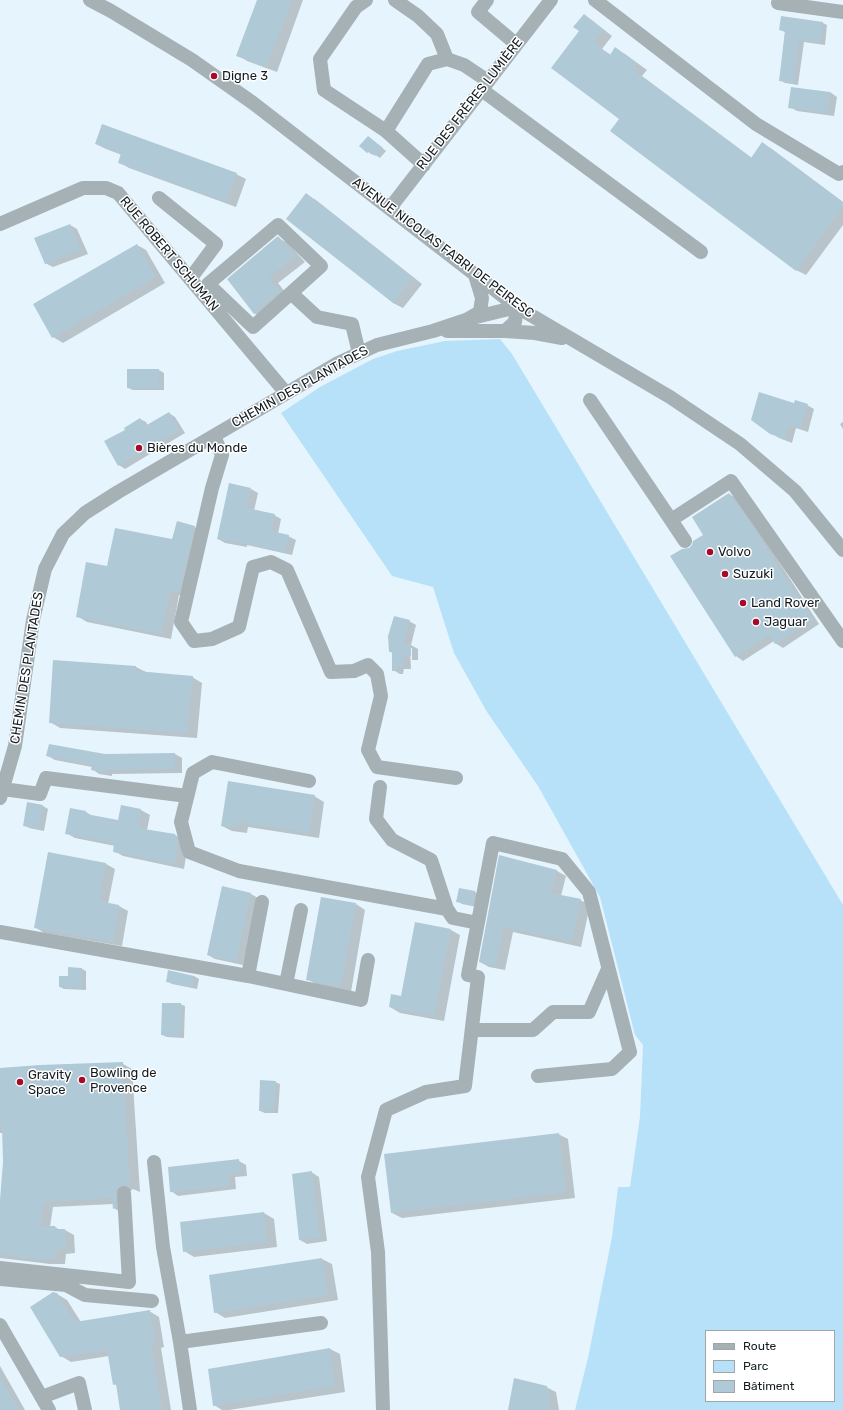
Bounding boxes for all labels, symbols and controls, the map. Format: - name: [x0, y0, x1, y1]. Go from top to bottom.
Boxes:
- street label: RUE DES FRÈRES LUMIÈRE: [414, 35, 526, 173]
- place label: Digne 3: [222, 68, 268, 84]
- marker: Digne 3: [209, 71, 219, 81]
- street label: AVENUE NICOLAS FABRI DE PEIRESC: [349, 175, 537, 321]
- street label: RUE ROBERT SCHUMAN: [116, 193, 222, 315]
- street label: CHEMIN DES PLANTADES: [229, 343, 371, 431]
- place label: Bières du Monde: [147, 440, 247, 456]
- marker: Bières du Monde: [134, 443, 144, 453]
- place label: Volvo: [718, 544, 751, 560]
- marker: Volvo: [705, 547, 715, 557]
- place label: Suzuki: [733, 566, 773, 582]
- marker: Suzuki: [720, 569, 730, 579]
- street label: CHEMIN DES PLANTADES: [7, 591, 47, 745]
- place label: Land Rover: [751, 595, 819, 611]
- marker: Land Rover: [738, 598, 748, 608]
- place label: Jaguar: [764, 614, 807, 630]
- marker: Jaguar: [751, 617, 761, 627]
- place label: Bowling de Provence: [90, 1065, 157, 1096]
- place label: Gravity Space: [28, 1067, 71, 1098]
- marker: Bowling de Provence: [77, 1075, 87, 1085]
- marker: Gravity Space: [15, 1077, 25, 1087]
- legend: [705, 1330, 835, 1402]
- text: Route: [743, 1339, 776, 1353]
- text: Parc: [743, 1359, 768, 1373]
- text: Bâtiment: [743, 1379, 794, 1393]

